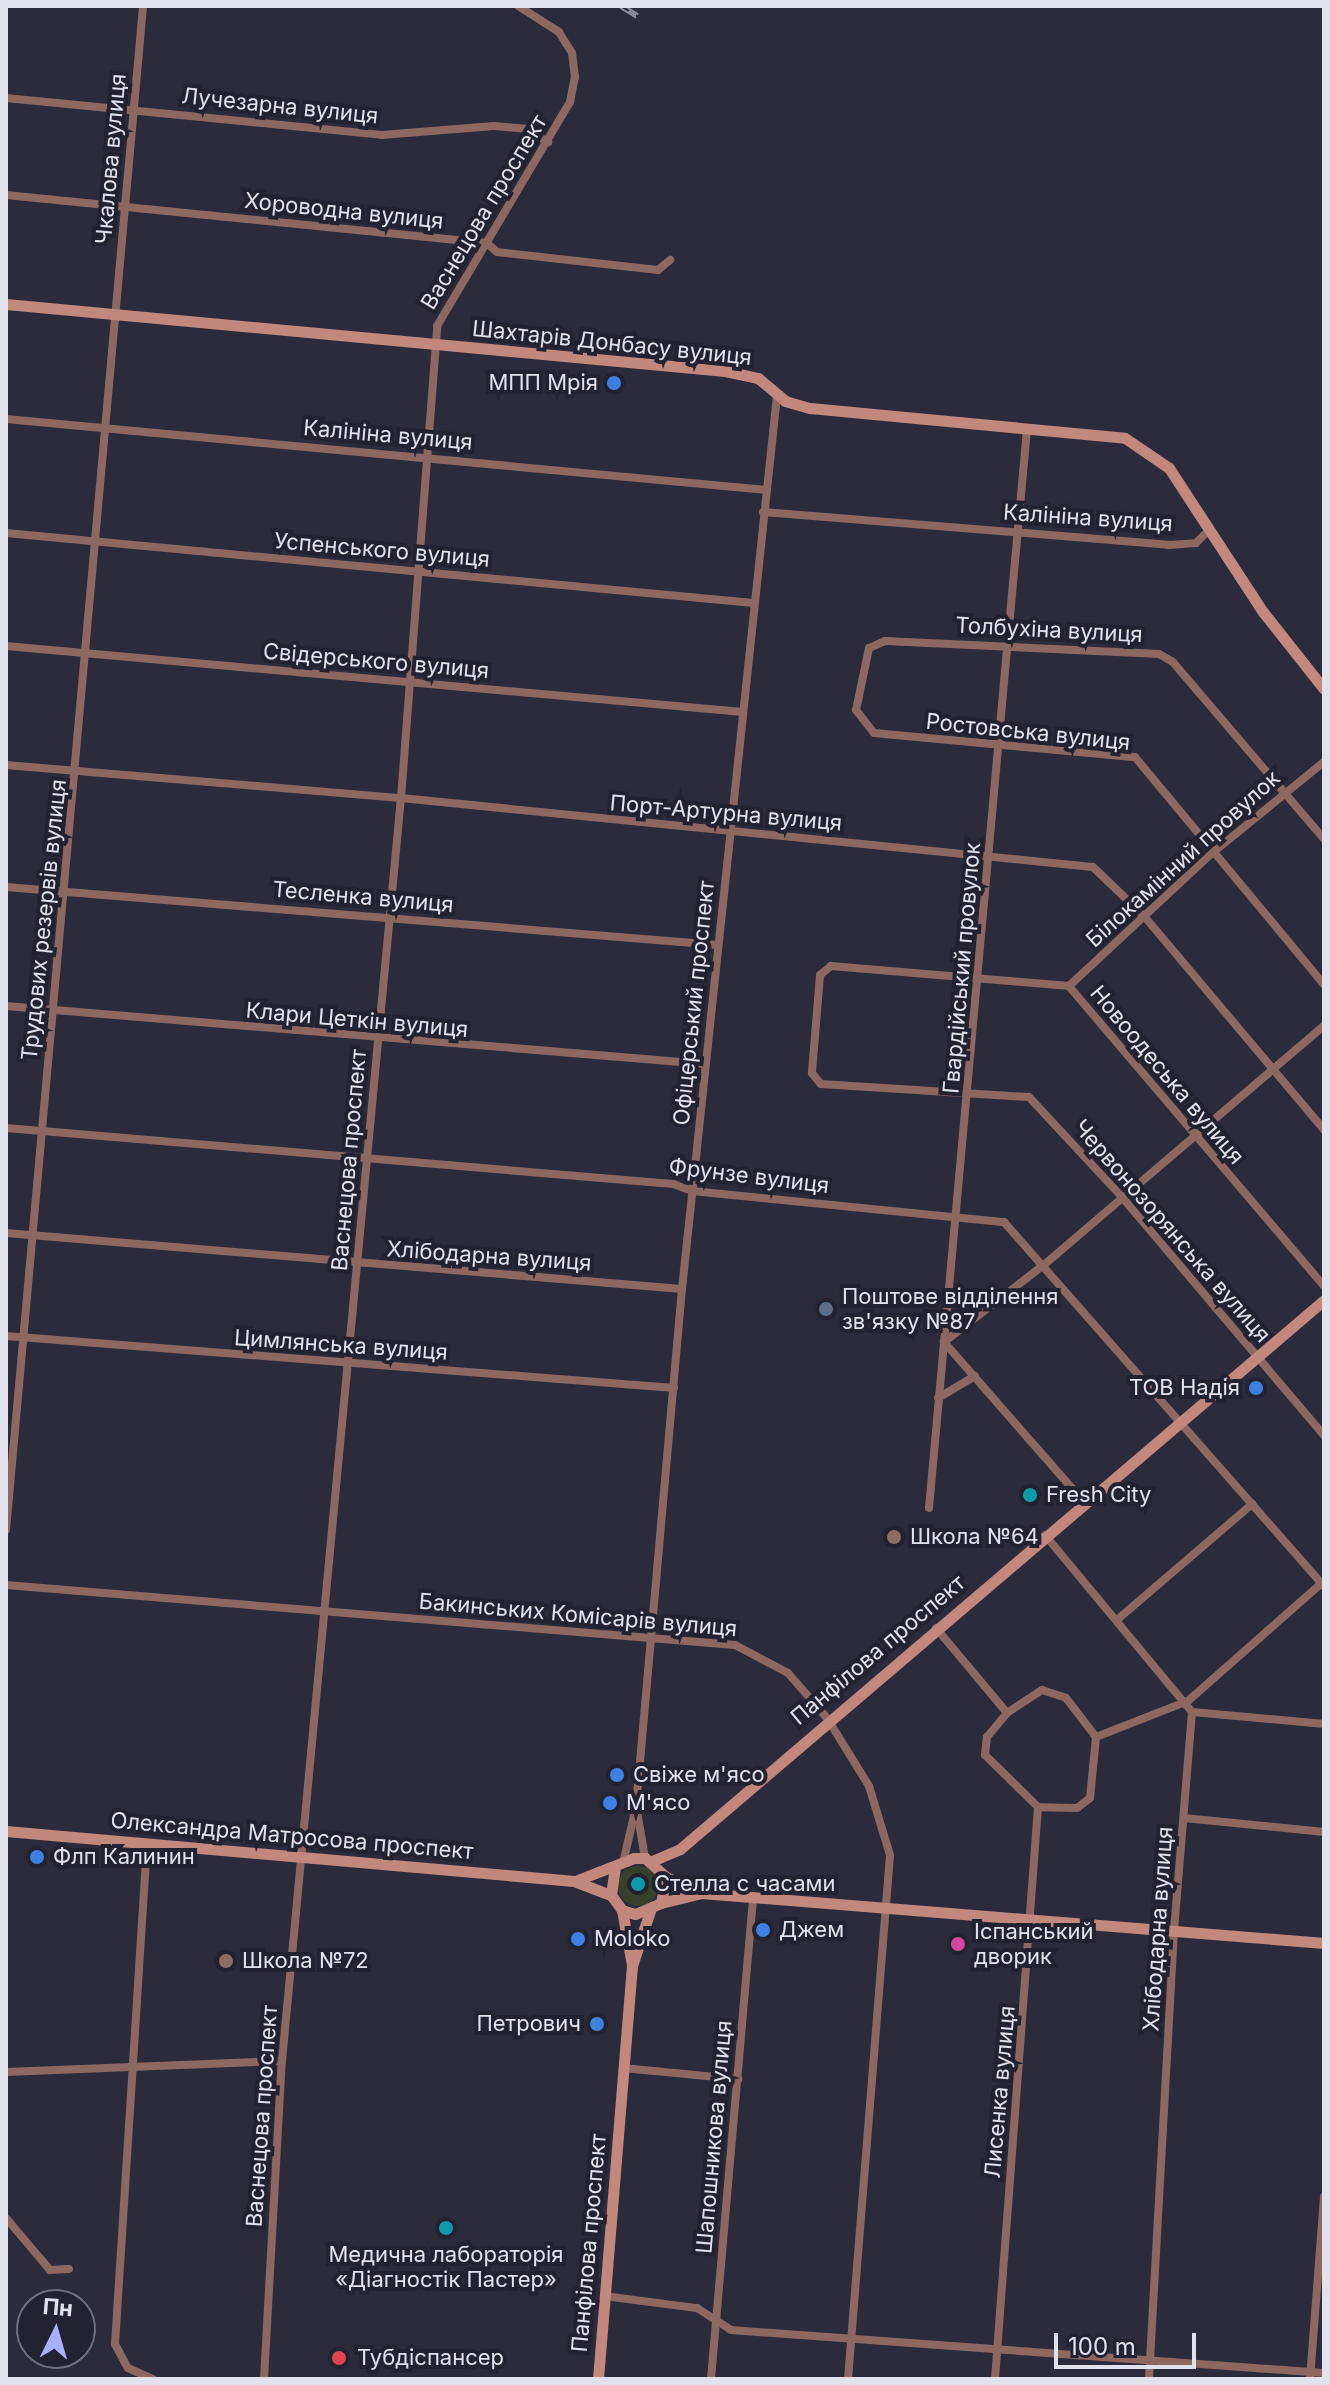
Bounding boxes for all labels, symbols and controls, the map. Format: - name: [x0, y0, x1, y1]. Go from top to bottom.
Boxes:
- street label: Чкалова вулиця: [90, 73, 132, 245]
- street label: Лучезарна вулиця: [180, 83, 380, 129]
- street label: Васнецова проспект: [415, 110, 553, 314]
- street label: Хороводна вулиця: [243, 187, 445, 235]
- street label: Шахтарів Донбасу вулиця: [471, 315, 753, 371]
- place label: МПП Мрія: [488, 370, 598, 396]
- marker: МПП Мрія: [605, 374, 623, 392]
- street label: Калініна вулиця: [302, 414, 474, 456]
- street label: Калініна вулиця: [1002, 499, 1174, 537]
- street label: Успенського вулиця: [273, 527, 491, 573]
- street label: Толбухіна вулиця: [955, 612, 1143, 648]
- street label: Свідерського вулиця: [262, 638, 490, 684]
- street label: Ростовська вулиця: [925, 708, 1131, 756]
- street label: Білокамінний провулок: [1081, 765, 1285, 953]
- street label: Трудових резервів вулиця: [16, 778, 72, 1062]
- street label: Порт-Артурна вулиця: [609, 790, 843, 836]
- street label: Гвардійський провулок: [938, 841, 986, 1095]
- street label: Тесленка вулиця: [271, 876, 455, 918]
- street label: Офіцерський проспект: [668, 879, 720, 1127]
- street label: Новоодеська вулиця: [1085, 980, 1249, 1170]
- street label: Клари Цеткін вулиця: [245, 997, 469, 1043]
- street label: Васнецова проспект: [326, 1048, 372, 1272]
- street label: Червонозорянська вулиця: [1068, 1114, 1276, 1348]
- street label: Фрунзе вулиця: [667, 1153, 831, 1199]
- street label: Хлібодарна вулиця: [386, 1236, 592, 1276]
- place label: Поштове відділення зв'язку №87: [842, 1283, 1059, 1334]
- marker: Поштове відділення зв'язку №87: [817, 1300, 835, 1318]
- street label: Цимлянська вулиця: [233, 1324, 449, 1366]
- place label: ТОВ Надія: [1129, 1375, 1240, 1401]
- marker: ТОВ Надія: [1247, 1379, 1265, 1397]
- place label: Fresh City: [1046, 1482, 1151, 1508]
- marker: Fresh City: [1021, 1486, 1039, 1504]
- place label: Школа №64: [910, 1524, 1039, 1550]
- marker: Школа №64: [885, 1528, 903, 1546]
- street label: Панфілова проспект: [786, 1569, 970, 1731]
- street label: Бакинських Комісарів вулиця: [418, 1588, 738, 1642]
- place label: Свіже м'ясо: [633, 1762, 765, 1788]
- marker: Свіже м'ясо: [608, 1766, 626, 1784]
- place label: М'ясо: [626, 1790, 690, 1816]
- marker: М'ясо: [601, 1794, 619, 1812]
- street label: Олександра Матросова проспект: [109, 1807, 475, 1865]
- street label: Хлібодарна вулиця: [1138, 1826, 1178, 2032]
- place label: Флп Калинин: [53, 1844, 195, 1870]
- marker: Флп Калинин: [28, 1848, 46, 1866]
- place label: Стелла с часами: [654, 1871, 836, 1897]
- marker: Стелла с часами: [629, 1875, 647, 1893]
- place label: Джем: [779, 1917, 844, 1943]
- place label: Іспанський дворик: [974, 1918, 1094, 1970]
- marker: Джем: [754, 1921, 772, 1939]
- place label: Moloko: [594, 1926, 670, 1952]
- marker: Moloko: [569, 1930, 587, 1948]
- marker: Іспанський дворик: [949, 1935, 967, 1953]
- place label: Школа №72: [242, 1948, 369, 1974]
- marker: Школа №72: [217, 1952, 235, 1970]
- street label: Васнецова проспект: [241, 2004, 283, 2228]
- street label: Лисенка вулиця: [979, 2005, 1021, 2179]
- place label: Петрович: [476, 2011, 581, 2037]
- marker: Петрович: [588, 2015, 606, 2033]
- street label: Шапошникова вулиця: [691, 2019, 737, 2255]
- street label: Панфілова проспект: [566, 2133, 612, 2353]
- marker: Медична лабораторія «Діагностік Пастер»: [437, 2219, 455, 2237]
- place label: Медична лабораторія «Діагностік Пастер»: [328, 2241, 564, 2292]
- north arrow: [16, 2289, 96, 2369]
- text: Пн: [42, 2293, 74, 2321]
- scale bar: [1058, 2317, 1200, 2367]
- text: 100 m: [1068, 2332, 1136, 2361]
- place label: Тубдіспансер: [357, 2345, 504, 2371]
- marker: Тубдіспансер: [328, 2347, 350, 2369]

